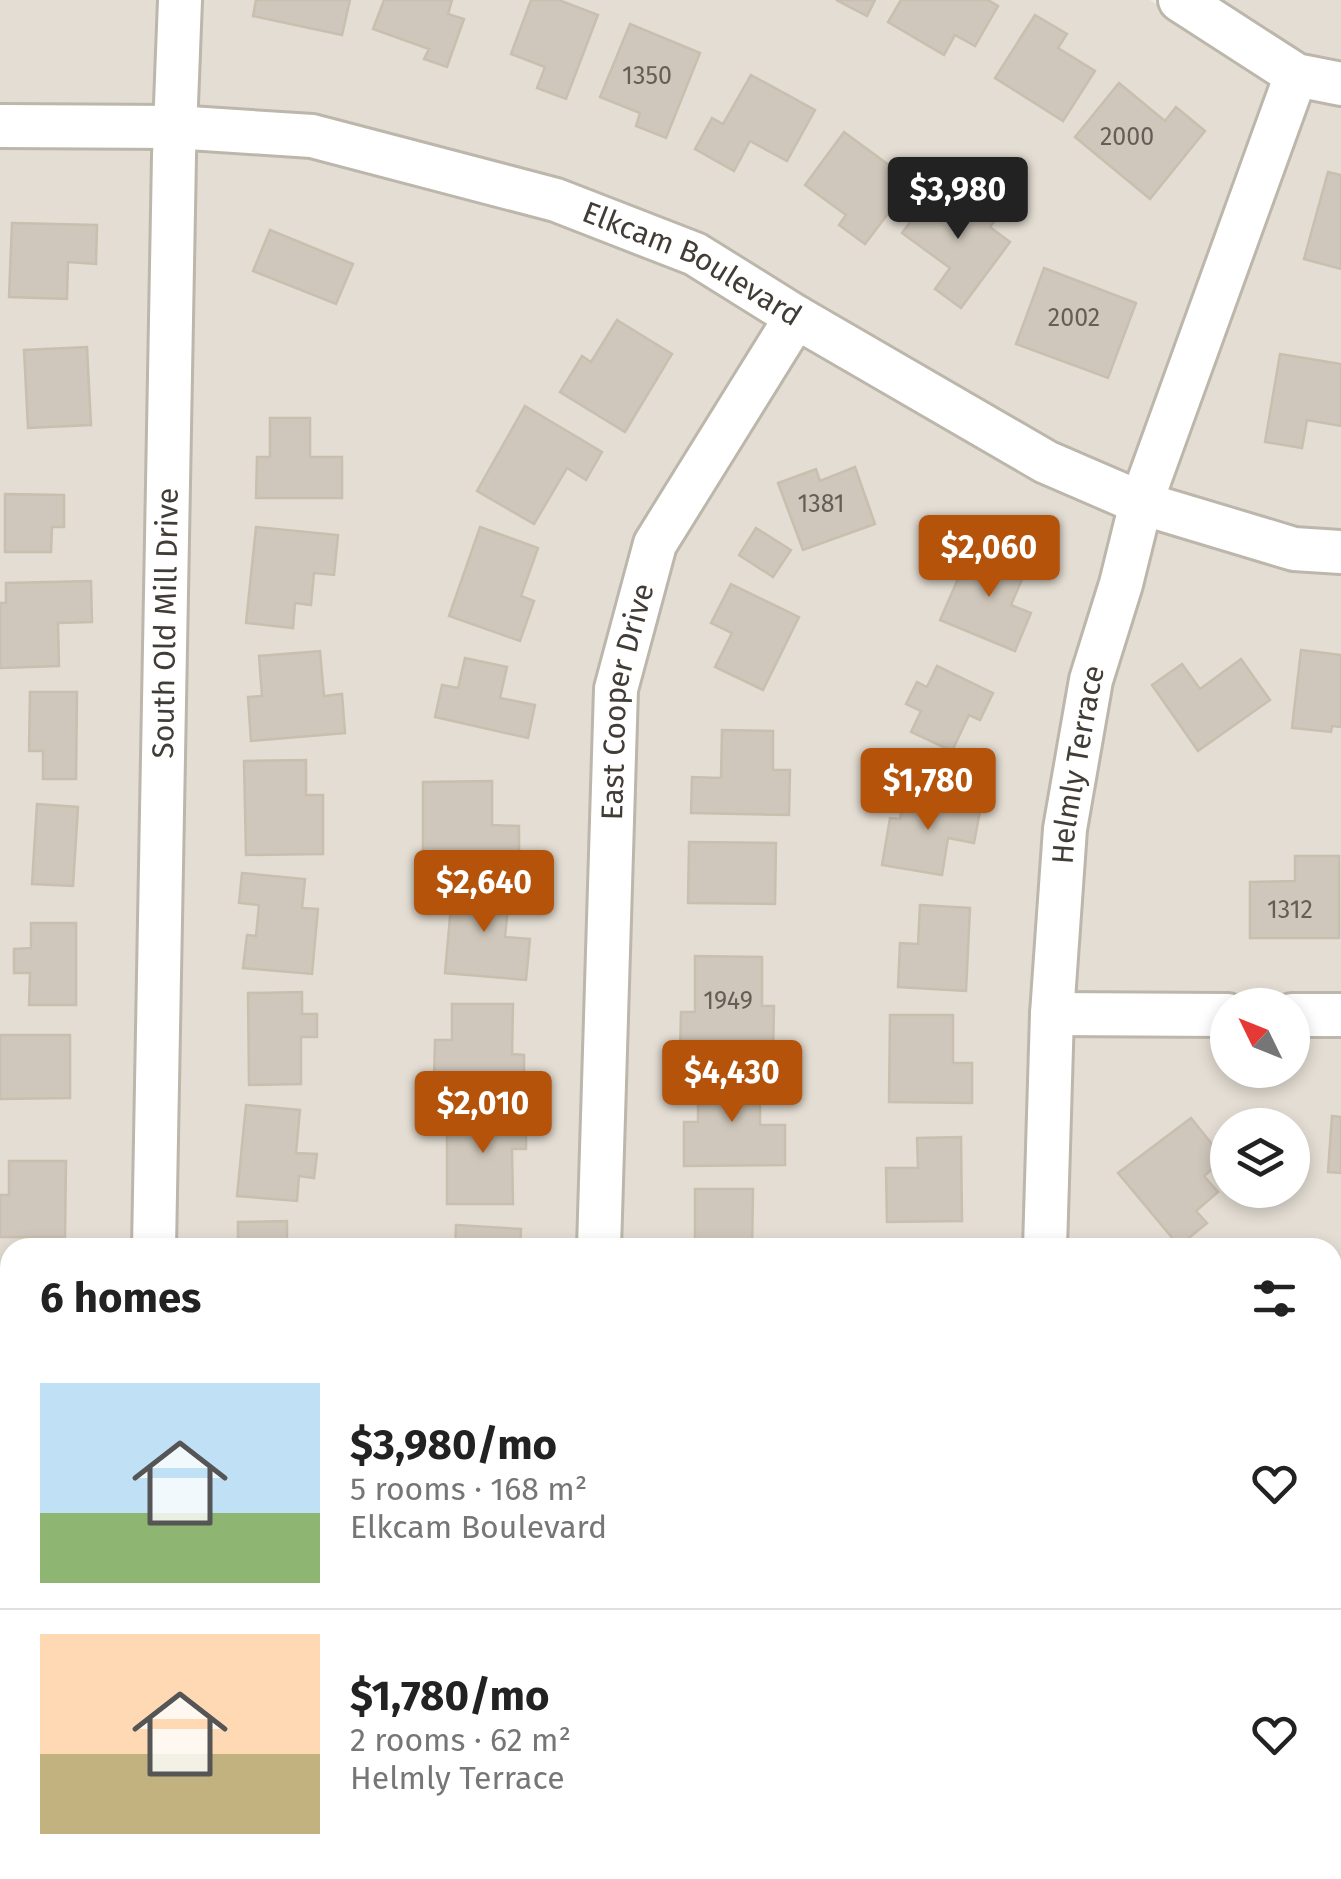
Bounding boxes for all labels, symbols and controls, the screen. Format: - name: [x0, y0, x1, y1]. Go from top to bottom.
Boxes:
- house number: 1350: [622, 61, 672, 91]
- house number: 2000: [1100, 122, 1154, 152]
- pin: $3,980: [877, 157, 1039, 242]
- text: $3,980: [910, 170, 1006, 208]
- street label: Elkcam Boulevard: [577, 194, 808, 334]
- house number: 2002: [1048, 303, 1100, 333]
- street label: South Old Mill Drive: [145, 487, 186, 759]
- house number: 1381: [797, 489, 845, 519]
- pin: $2,060: [908, 515, 1070, 600]
- text: $2,060: [941, 528, 1037, 566]
- street label: East Cooper Drive: [594, 579, 662, 821]
- street label: Helmly Terrace: [1045, 660, 1113, 865]
- pin: $1,780: [847, 748, 1009, 833]
- text: $1,780: [883, 761, 973, 799]
- pin: $2,640: [403, 850, 565, 935]
- text: $2,640: [436, 863, 532, 901]
- house number: 1312: [1267, 895, 1313, 925]
- house number: 1949: [703, 986, 753, 1016]
- north arrow: [1210, 988, 1310, 1088]
- map controls: [1210, 988, 1310, 1208]
- pin: $4,430: [651, 1040, 813, 1125]
- text: $4,430: [684, 1053, 780, 1091]
- pin: $2,010: [402, 1071, 564, 1156]
- text: $2,010: [437, 1084, 529, 1122]
- button: layers: [1210, 1108, 1310, 1208]
- icon: filters: [1247, 1271, 1302, 1326]
- text: 6 homes: [40, 1273, 201, 1323]
- text: $3,980/mo: [350, 1420, 557, 1470]
- icon: home: [120, 1423, 240, 1543]
- icon: heart: [1247, 1456, 1302, 1511]
- text: 5 rooms · 168 m²: [350, 1470, 587, 1508]
- text: Elkcam Boulevard: [350, 1508, 607, 1546]
- text: $1,780/mo: [350, 1671, 550, 1721]
- icon: home: [120, 1674, 240, 1794]
- icon: heart: [1247, 1707, 1302, 1762]
- text: 2 rooms · 62 m²: [350, 1721, 571, 1759]
- text: Helmly Terrace: [350, 1759, 565, 1797]

